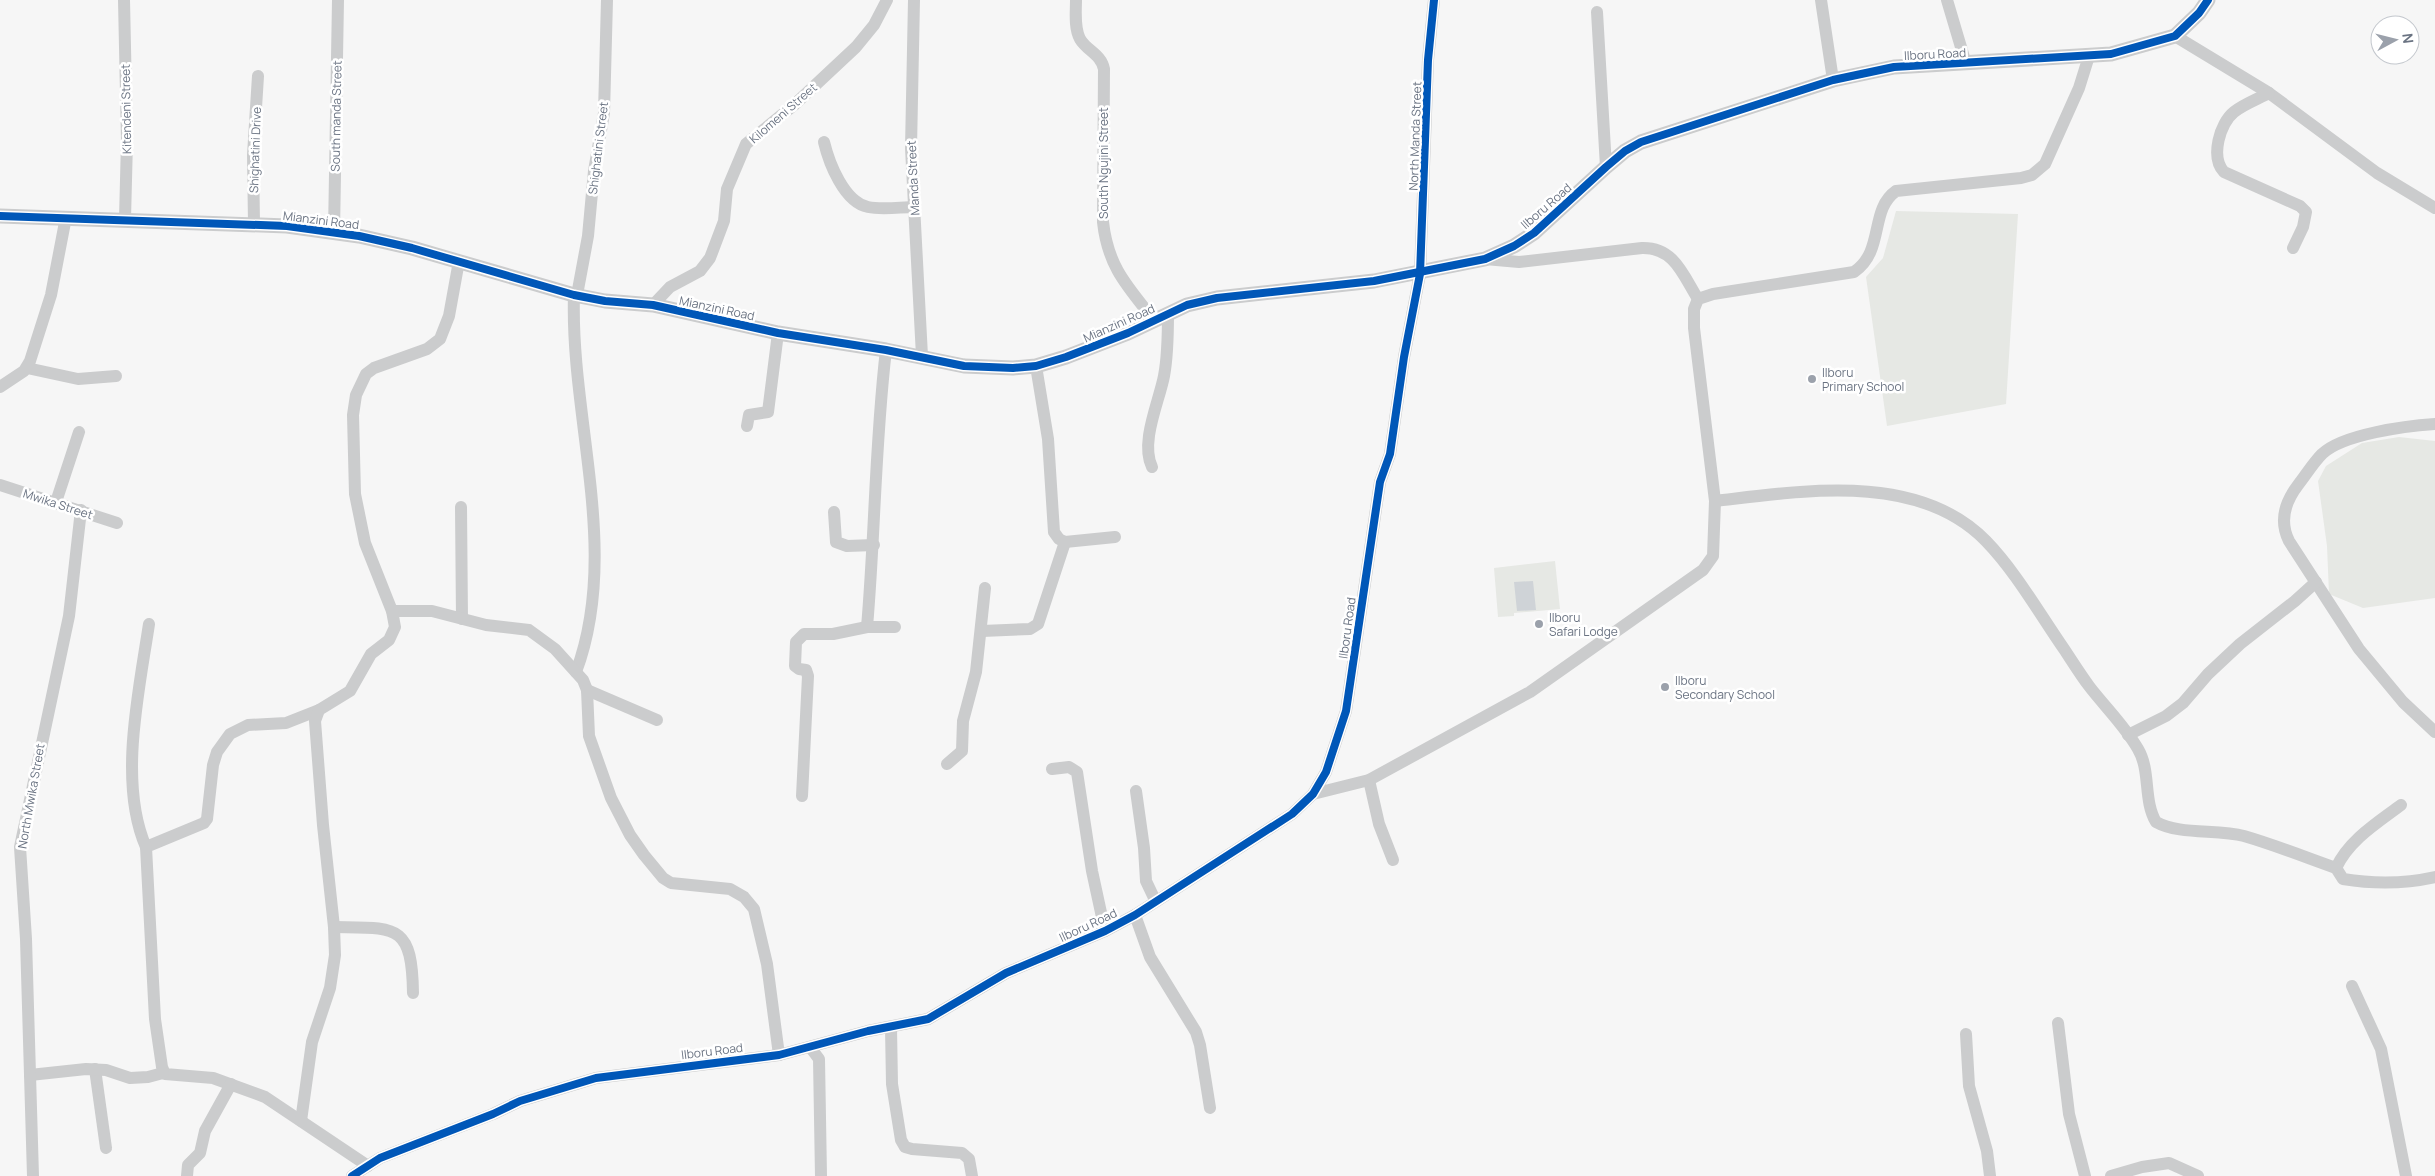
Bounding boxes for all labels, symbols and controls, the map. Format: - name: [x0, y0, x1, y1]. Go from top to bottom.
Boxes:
- north arrow: [2370, 15, 2420, 65]
- text: N: [2398, 32, 2418, 45]
- street label: Ilboru Road: [1904, 44, 1966, 64]
- street label: South manda Street: [327, 60, 345, 172]
- street label: Kitendeni Street: [117, 64, 135, 154]
- street label: Kilomeni Street: [746, 79, 821, 147]
- street label: North Manda Street: [1405, 81, 1425, 191]
- street label: Shighatini Street: [584, 100, 612, 195]
- street label: Shighatini Drive: [245, 107, 265, 193]
- street label: South Ngujini Street: [1095, 107, 1112, 219]
- street label: Manda Street: [903, 140, 923, 216]
- street label: Ilboru Road: [1517, 179, 1575, 233]
- street label: Mianzini Road: [282, 207, 360, 233]
- street label: Mianzini Road: [678, 292, 756, 324]
- street label: Mianzini Road: [1081, 300, 1157, 346]
- place label: Ilboru Primary School: [1822, 364, 1904, 395]
- marker: Ilboru Primary School: [1806, 373, 1818, 385]
- street label: Mwika Street: [21, 485, 95, 523]
- street label: Ilboru Road: [1334, 596, 1360, 660]
- place label: Ilboru Safari Lodge: [1549, 609, 1618, 640]
- marker: Ilboru Safari Lodge: [1533, 618, 1545, 630]
- place label: Ilboru Secondary School: [1675, 672, 1775, 703]
- marker: Ilboru Secondary School: [1659, 681, 1671, 693]
- street label: North Mwika Street: [13, 742, 49, 850]
- street label: Ilboru Road: [1056, 904, 1120, 946]
- street label: Ilboru Road: [680, 1039, 744, 1063]

